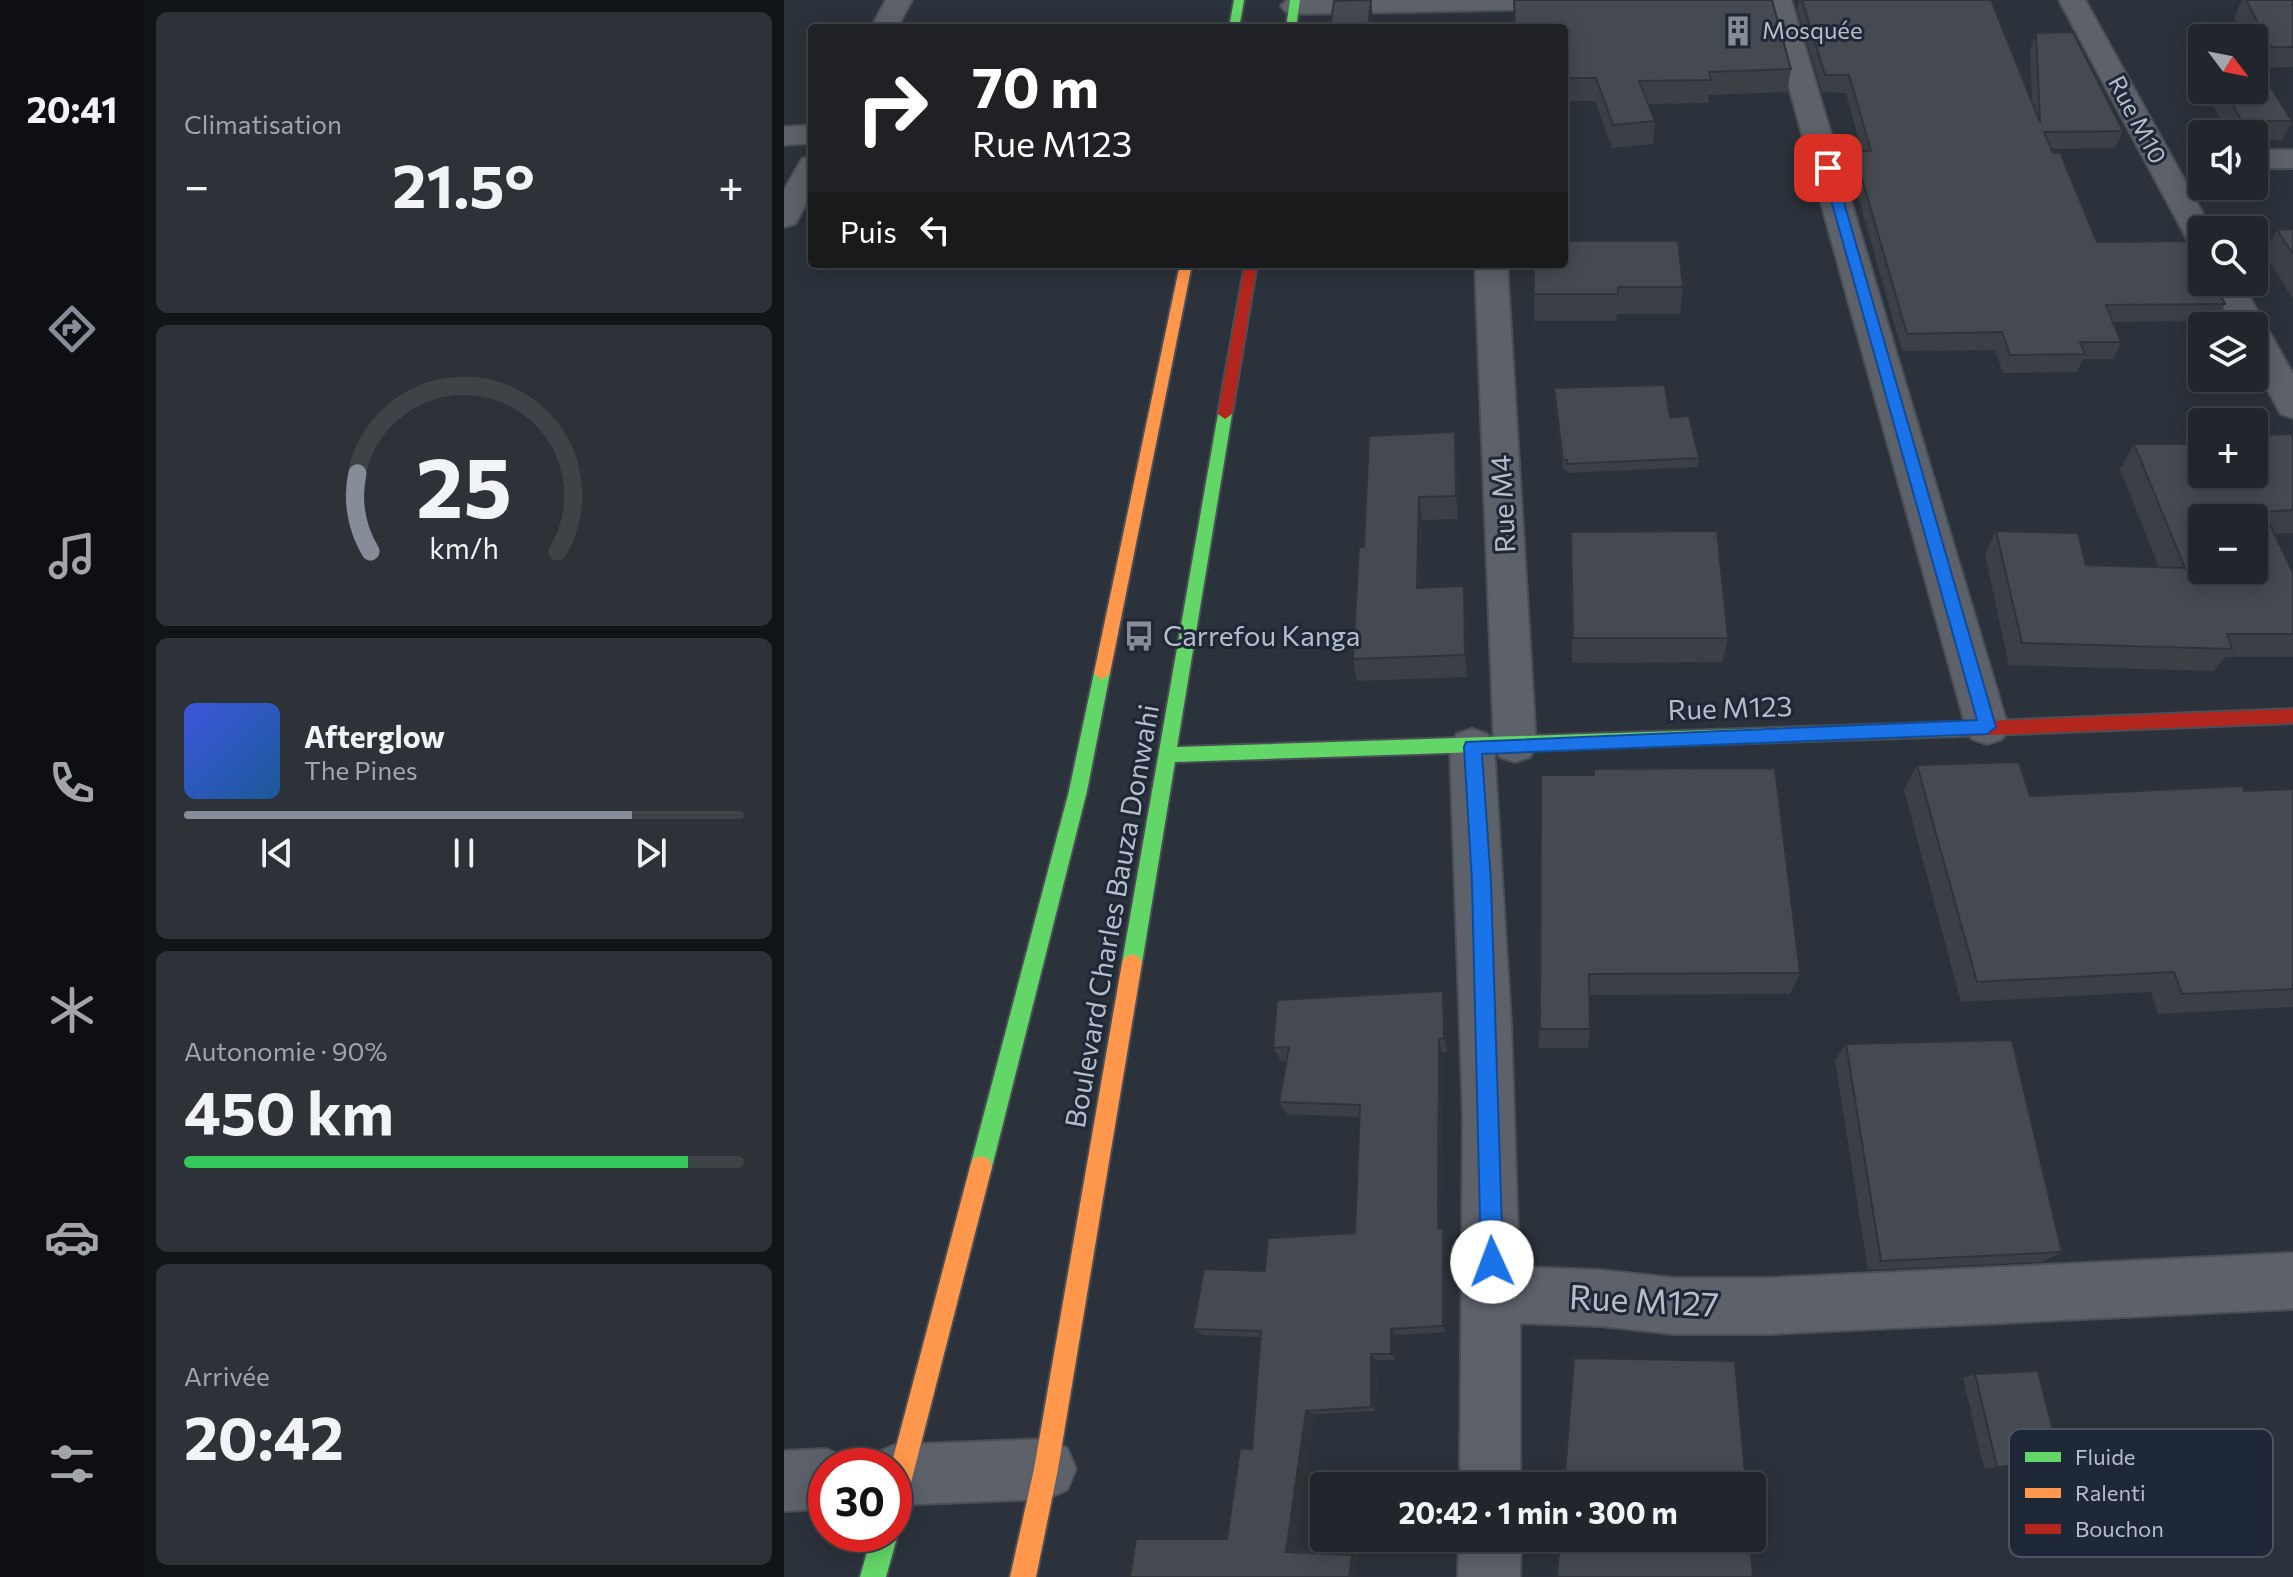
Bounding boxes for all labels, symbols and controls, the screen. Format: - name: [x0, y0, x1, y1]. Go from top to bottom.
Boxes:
- building icon: Mosquée: [1721, 14, 1755, 48]
- place label: Mosquée: [1762, 15, 1863, 44]
- north arrow: [2188, 24, 2268, 104]
- map controls: [2188, 24, 2268, 584]
- text: 70 m: [972, 51, 1099, 120]
- icon: right: [840, 56, 944, 160]
- street label: Rue M10: [2103, 70, 2174, 168]
- text: 20:41: [27, 86, 118, 130]
- text: Climatisation: [184, 108, 342, 139]
- text: Rue M123: [972, 120, 1132, 164]
- button: sound: [2188, 120, 2268, 200]
- pin: [1794, 134, 1862, 202]
- icon: arrive: [1806, 146, 1850, 190]
- text: 21.5°: [392, 147, 535, 220]
- text: −: [184, 157, 209, 211]
- text: +: [718, 157, 744, 211]
- icon: left: [913, 208, 957, 252]
- text: Puis: [840, 212, 897, 249]
- button: search: [2188, 216, 2268, 296]
- icon: directions: [44, 301, 100, 357]
- button: layers: [2188, 312, 2268, 392]
- button: +: [2188, 408, 2268, 488]
- text: 25: [416, 432, 512, 534]
- street label: Rue M4: [1482, 454, 1522, 554]
- button: −: [2188, 504, 2268, 584]
- icon: music: [44, 528, 100, 584]
- text: km/h: [429, 530, 499, 565]
- place label: Carrefou Kanga: [1163, 618, 1360, 652]
- bus stop icon: Carrefou Kanga: [1122, 619, 1156, 653]
- street label: Rue M123: [1667, 688, 1793, 726]
- street label: Boulevard Charles Bauza Donwahi: [1057, 701, 1165, 1130]
- text: Afterglow: [304, 717, 445, 754]
- text: The Pines: [304, 754, 418, 785]
- icon: phone: [44, 755, 100, 811]
- icon: previous: [255, 831, 299, 875]
- icon: pause: [442, 831, 486, 875]
- icon: next: [629, 831, 673, 875]
- icon: climate: [44, 982, 100, 1038]
- text: Autonomie · 90%: [184, 1035, 387, 1066]
- text: 450 km: [184, 1074, 394, 1147]
- icon: car: [44, 1209, 100, 1265]
- position arrow: [1450, 1220, 1534, 1304]
- street label: Rue M127: [1568, 1274, 1720, 1324]
- text: Arrivée: [184, 1360, 270, 1391]
- text: 20:42: [184, 1399, 344, 1472]
- legend: [2009, 1429, 2273, 1557]
- icon: filters: [44, 1436, 100, 1492]
- text: Fluide: [2075, 1443, 2135, 1470]
- speed limit sign: 30: [808, 1448, 912, 1552]
- text: Ralenti: [2075, 1479, 2146, 1506]
- text: 20:42 · 1 min · 300 m: [1398, 1493, 1678, 1530]
- text: Bouchon: [2075, 1515, 2164, 1542]

